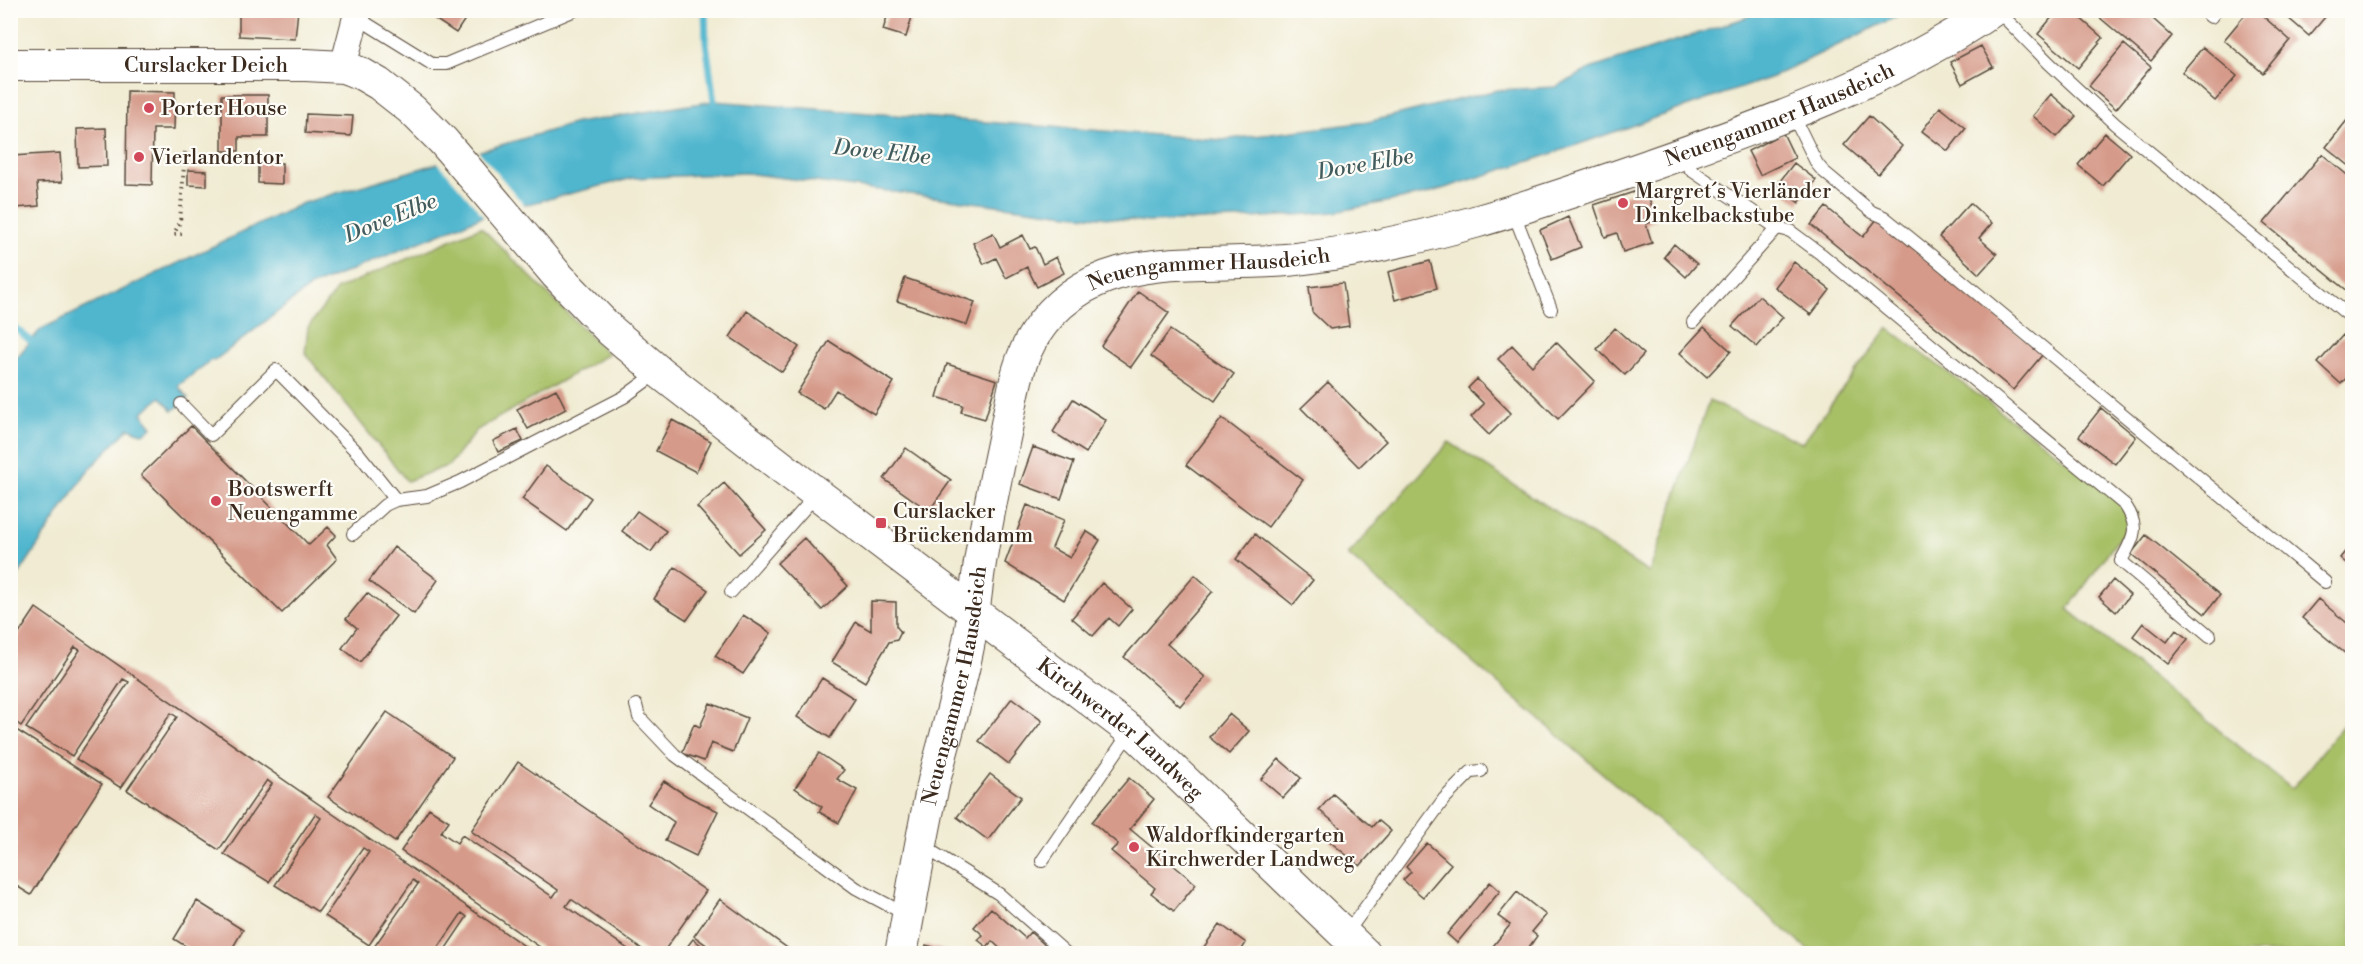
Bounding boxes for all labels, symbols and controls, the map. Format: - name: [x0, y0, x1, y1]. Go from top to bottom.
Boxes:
- street label: Curslacker Deich: [124, 53, 288, 79]
- street label: Neuengammer Hausdeich: [1662, 58, 1899, 173]
- place label: Porter House: [161, 96, 287, 122]
- marker: Porter House: [142, 101, 156, 115]
- water label: Dove Elbe: [831, 134, 932, 171]
- water label: Dove Elbe: [1314, 143, 1416, 186]
- place label: Vierlandentor: [150, 145, 284, 171]
- marker: Vierlandentor: [132, 150, 146, 164]
- place label: Margret´s Vierländer Dinkelbackstube: [1635, 179, 1831, 229]
- water label: Dove Elbe: [339, 188, 441, 250]
- marker: Margret´s Vierländer Dinkelbackstube: [1616, 196, 1630, 210]
- street label: Neuengammer Hausdeich: [1084, 243, 1332, 297]
- place label: Bootswerft Neuengamme: [227, 477, 358, 527]
- marker: Bootswerft Neuengamme: [209, 494, 223, 508]
- place label: Curslacker Brückendamm: [892, 499, 1033, 549]
- marker: Curslacker Brückendamm: [874, 516, 888, 530]
- street label: Neuengammer Hausdeich: [917, 564, 993, 808]
- street label: Kirchwerder Landweg: [1031, 653, 1208, 806]
- place label: Waldorfkindergarten Kirchwerder Landweg: [1145, 823, 1355, 873]
- marker: Waldorfkindergarten Kirchwerder Landweg: [1127, 840, 1141, 854]

